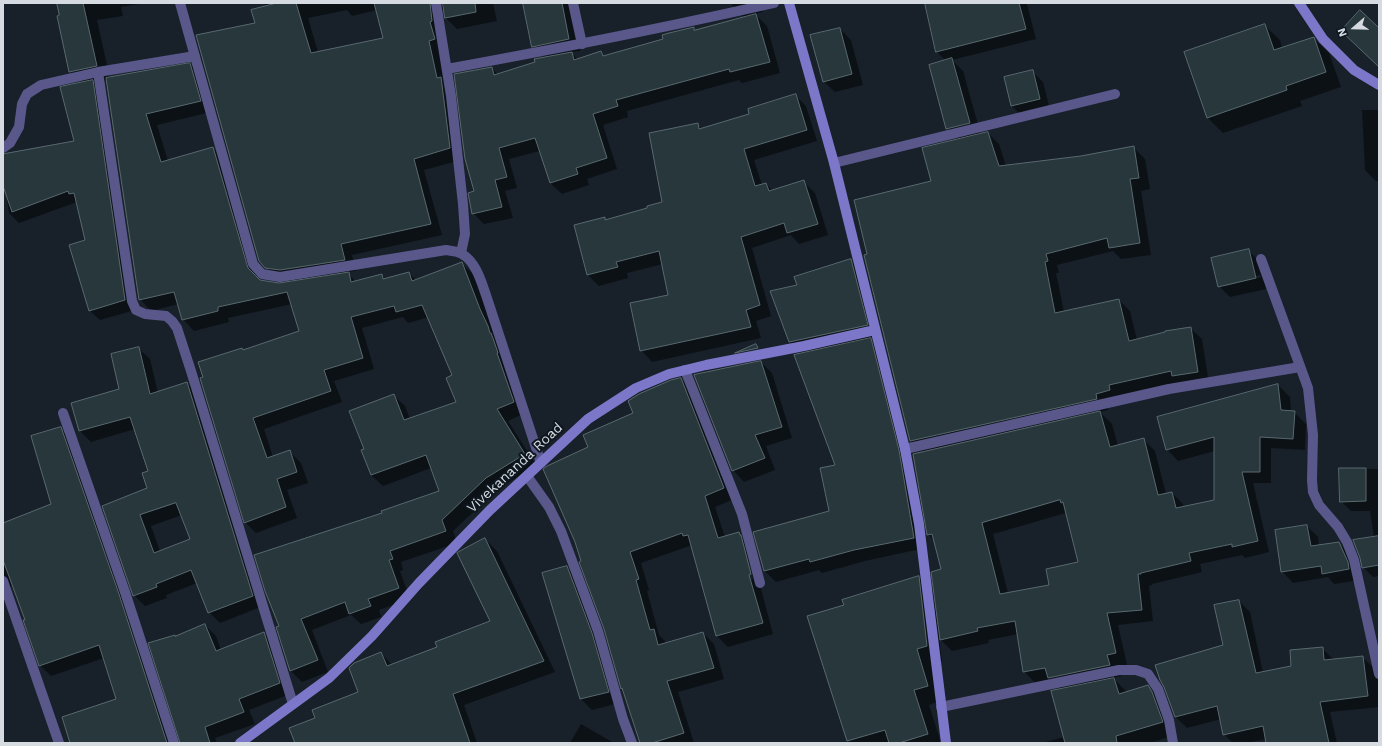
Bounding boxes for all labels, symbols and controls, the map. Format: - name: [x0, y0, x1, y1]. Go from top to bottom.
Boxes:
- north arrow: [1334, 8, 1374, 48]
- text: N: [1335, 26, 1350, 38]
- street label: Vivekananda Road: [464, 419, 566, 517]

